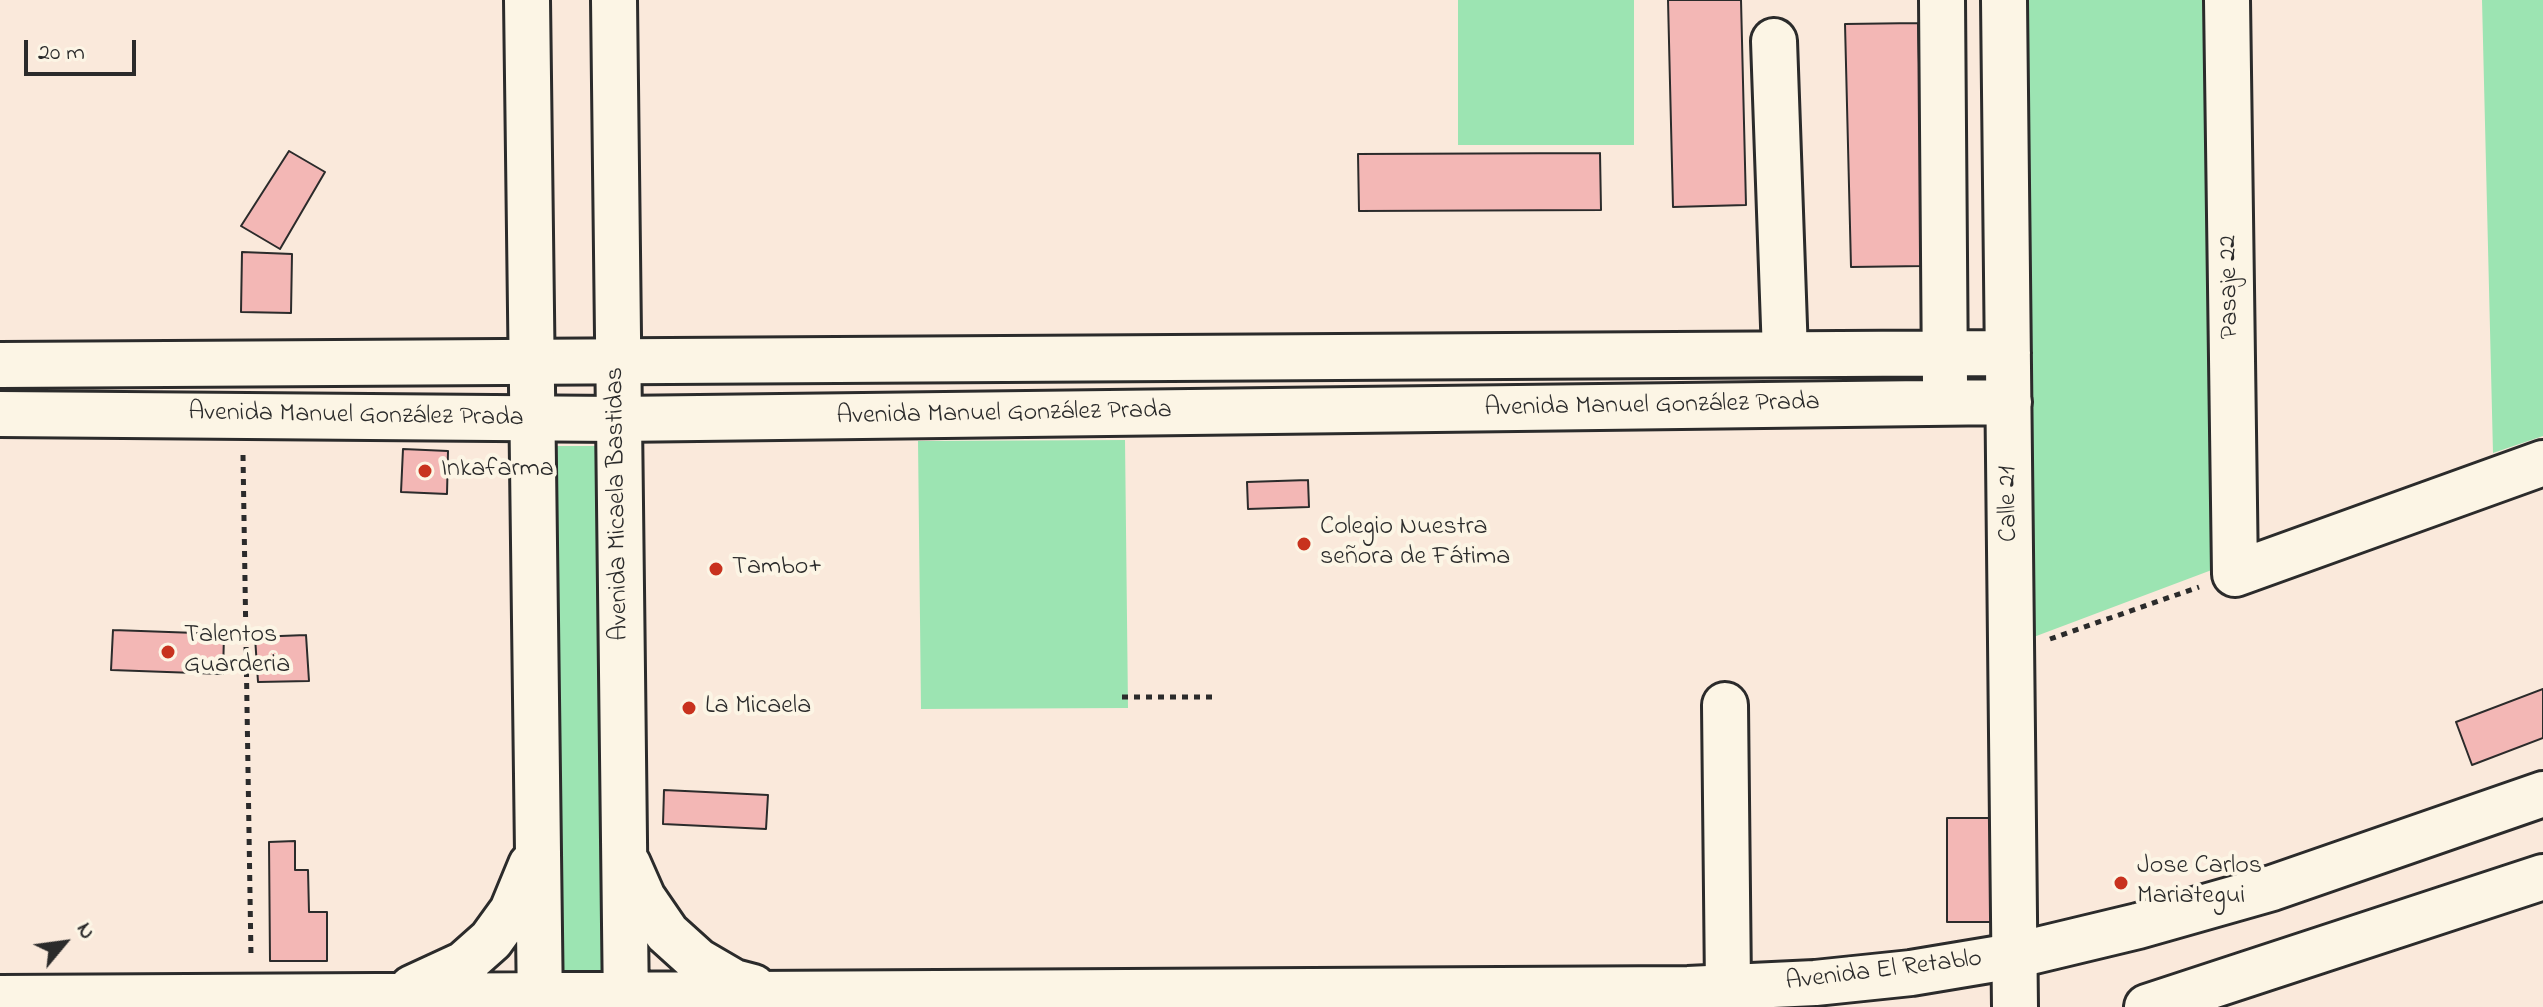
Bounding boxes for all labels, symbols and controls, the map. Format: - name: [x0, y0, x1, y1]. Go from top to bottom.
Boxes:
- scale bar: [28, 24, 140, 74]
- text: 20 m: [38, 36, 85, 71]
- street label: Pasaje 22: [2214, 235, 2248, 339]
- street label: Avenida Micaela Bastidas: [601, 367, 637, 641]
- street label: Avenida Manuel González Prada: [1484, 388, 1820, 426]
- street label: Avenida Manuel González Prada: [836, 396, 1172, 434]
- street label: Avenida Manuel González Prada: [188, 398, 524, 436]
- place label: Inkafarma: [441, 455, 554, 487]
- marker: Inkafarma: [416, 462, 434, 480]
- street label: Calle 21: [1994, 466, 2026, 542]
- place label: Colegio Nuestra señora de Fátima: [1320, 513, 1510, 574]
- marker: Colegio Nuestra señora de Fátima: [1295, 535, 1313, 553]
- place label: Tambo+: [732, 553, 822, 585]
- marker: Tambo+: [707, 560, 725, 578]
- place label: Talentos Guarderia: [184, 621, 290, 682]
- marker: Talentos Guarderia: [159, 643, 177, 661]
- place label: La Micaela: [705, 692, 811, 724]
- marker: La Micaela: [680, 699, 698, 717]
- place label: Jose Carlos Mariategui: [2137, 852, 2262, 914]
- marker: Jose Carlos Mariategui: [2112, 874, 2130, 892]
- north arrow: [24, 903, 104, 983]
- text: N: [67, 917, 103, 946]
- street label: Avenida El Retablo: [1784, 944, 1984, 1000]

